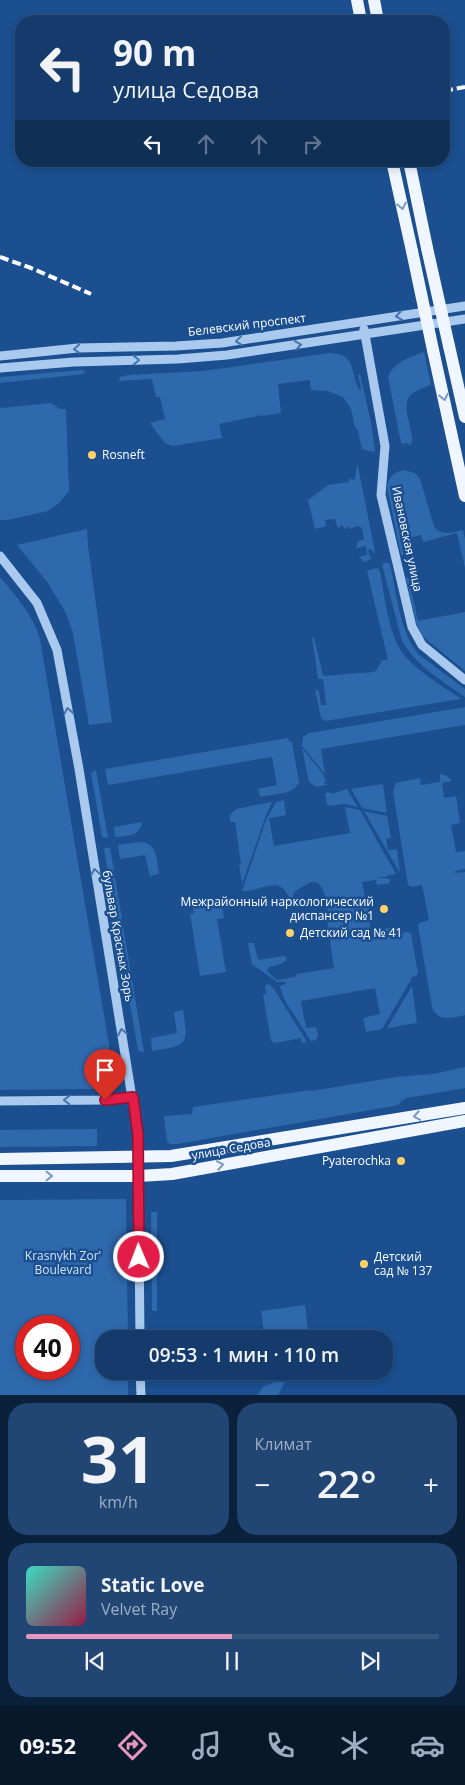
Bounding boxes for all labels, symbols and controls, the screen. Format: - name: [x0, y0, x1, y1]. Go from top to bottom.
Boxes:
- text: 90 m: [113, 29, 196, 76]
- icon: left: [30, 35, 95, 100]
- text: улица Седова: [113, 74, 259, 104]
- icon: left: [139, 130, 167, 158]
- icon: ahead: [192, 130, 220, 158]
- icon: ahead: [245, 130, 273, 158]
- icon: right: [298, 130, 326, 158]
- one-way arrow: [396, 201, 407, 210]
- street label: Белевский проспект: [187, 309, 307, 340]
- one-way arrow: [395, 310, 403, 321]
- one-way arrow: [235, 335, 243, 346]
- one-way arrow: [293, 341, 302, 351]
- one-way arrow: [72, 343, 80, 354]
- one-way arrow: [132, 355, 140, 365]
- one-way arrow: [438, 393, 448, 402]
- place label: Rosneft: [102, 446, 145, 463]
- marker: Rosneft: [86, 449, 98, 461]
- street label: Ивановская улица: [388, 485, 427, 593]
- one-way arrow: [64, 707, 74, 716]
- one-way arrow: [90, 867, 100, 876]
- street label: бульвар Красных Зорь: [99, 869, 138, 1003]
- place label: Межрайонный наркологический диспансер №1: [181, 893, 374, 924]
- marker: Межрайонный наркологический диспансер №1: [378, 903, 390, 915]
- place label: Детский сад № 41: [300, 924, 402, 941]
- marker: Детский сад № 41: [284, 927, 296, 939]
- one-way arrow: [117, 1027, 127, 1036]
- pin: [84, 1049, 126, 1100]
- icon: arrive: [91, 1056, 119, 1084]
- one-way arrow: [63, 1095, 71, 1106]
- one-way arrow: [413, 1110, 421, 1120]
- street label: улица Седова: [190, 1133, 272, 1164]
- place label: Pyaterochka: [322, 1152, 391, 1169]
- marker: Pyaterochka: [395, 1155, 407, 1167]
- one-way arrow: [216, 1161, 225, 1171]
- one-way arrow: [45, 1171, 53, 1181]
- position arrow: [112, 1230, 164, 1282]
- park label: Krasnykh Zor' Boulevard: [25, 1247, 101, 1278]
- place label: Детский сад № 137: [374, 1248, 432, 1279]
- marker: Детский сад № 137: [358, 1258, 370, 1270]
- speed limit sign: 40: [15, 1315, 80, 1380]
- text: 09:53 · 1 мин · 110 m: [149, 1342, 339, 1368]
- text: 31: [81, 1414, 155, 1502]
- text: Климат: [255, 1433, 312, 1455]
- text: 22°: [317, 1457, 377, 1509]
- text: −: [255, 1465, 271, 1503]
- text: +: [423, 1465, 439, 1503]
- text: km/h: [99, 1491, 138, 1513]
- text: Static Love: [101, 1572, 204, 1598]
- text: Velvet Ray: [101, 1598, 177, 1620]
- icon: previous: [81, 1647, 109, 1675]
- icon: pause: [218, 1647, 246, 1675]
- icon: next: [356, 1647, 384, 1675]
- icon: directions: [115, 1728, 150, 1763]
- icon: music: [189, 1728, 224, 1763]
- icon: phone: [263, 1728, 298, 1763]
- icon: climate: [337, 1728, 372, 1763]
- icon: car: [410, 1728, 445, 1763]
- text: 09:52: [19, 1730, 76, 1760]

